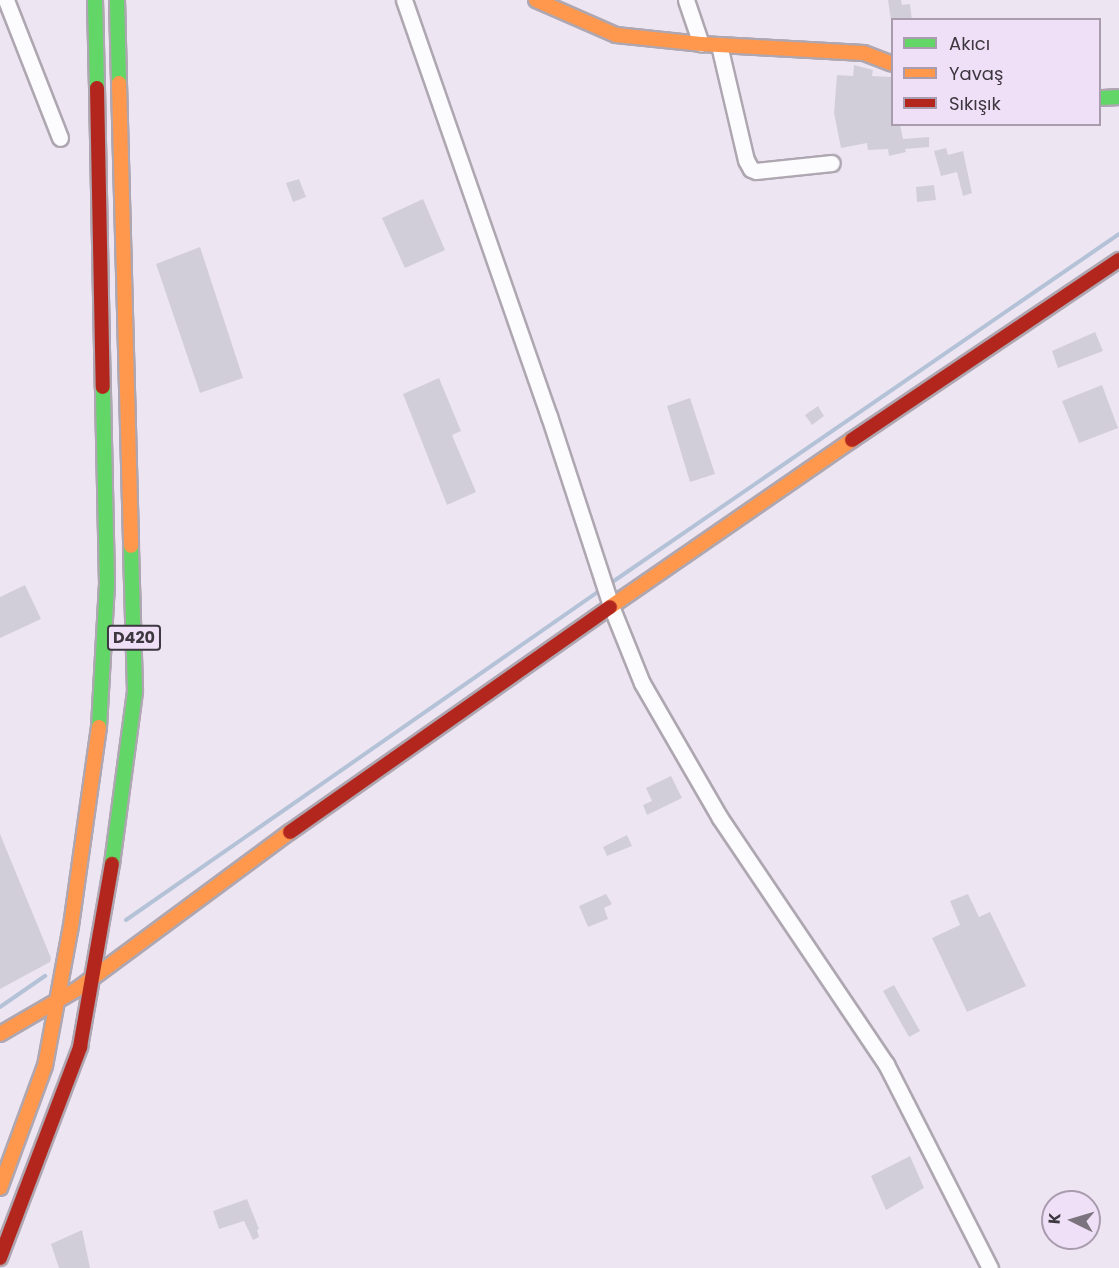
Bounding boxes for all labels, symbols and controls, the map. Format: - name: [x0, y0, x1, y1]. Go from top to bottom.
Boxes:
- legend: [891, 18, 1101, 126]
- text: Akıcı: [949, 31, 990, 56]
- text: Yavaş: [949, 61, 1003, 86]
- text: Sıkışık: [949, 91, 1001, 116]
- road number: D420: [106, 625, 162, 651]
- north arrow: [1041, 1190, 1101, 1250]
- text: K: [1043, 1212, 1067, 1225]

